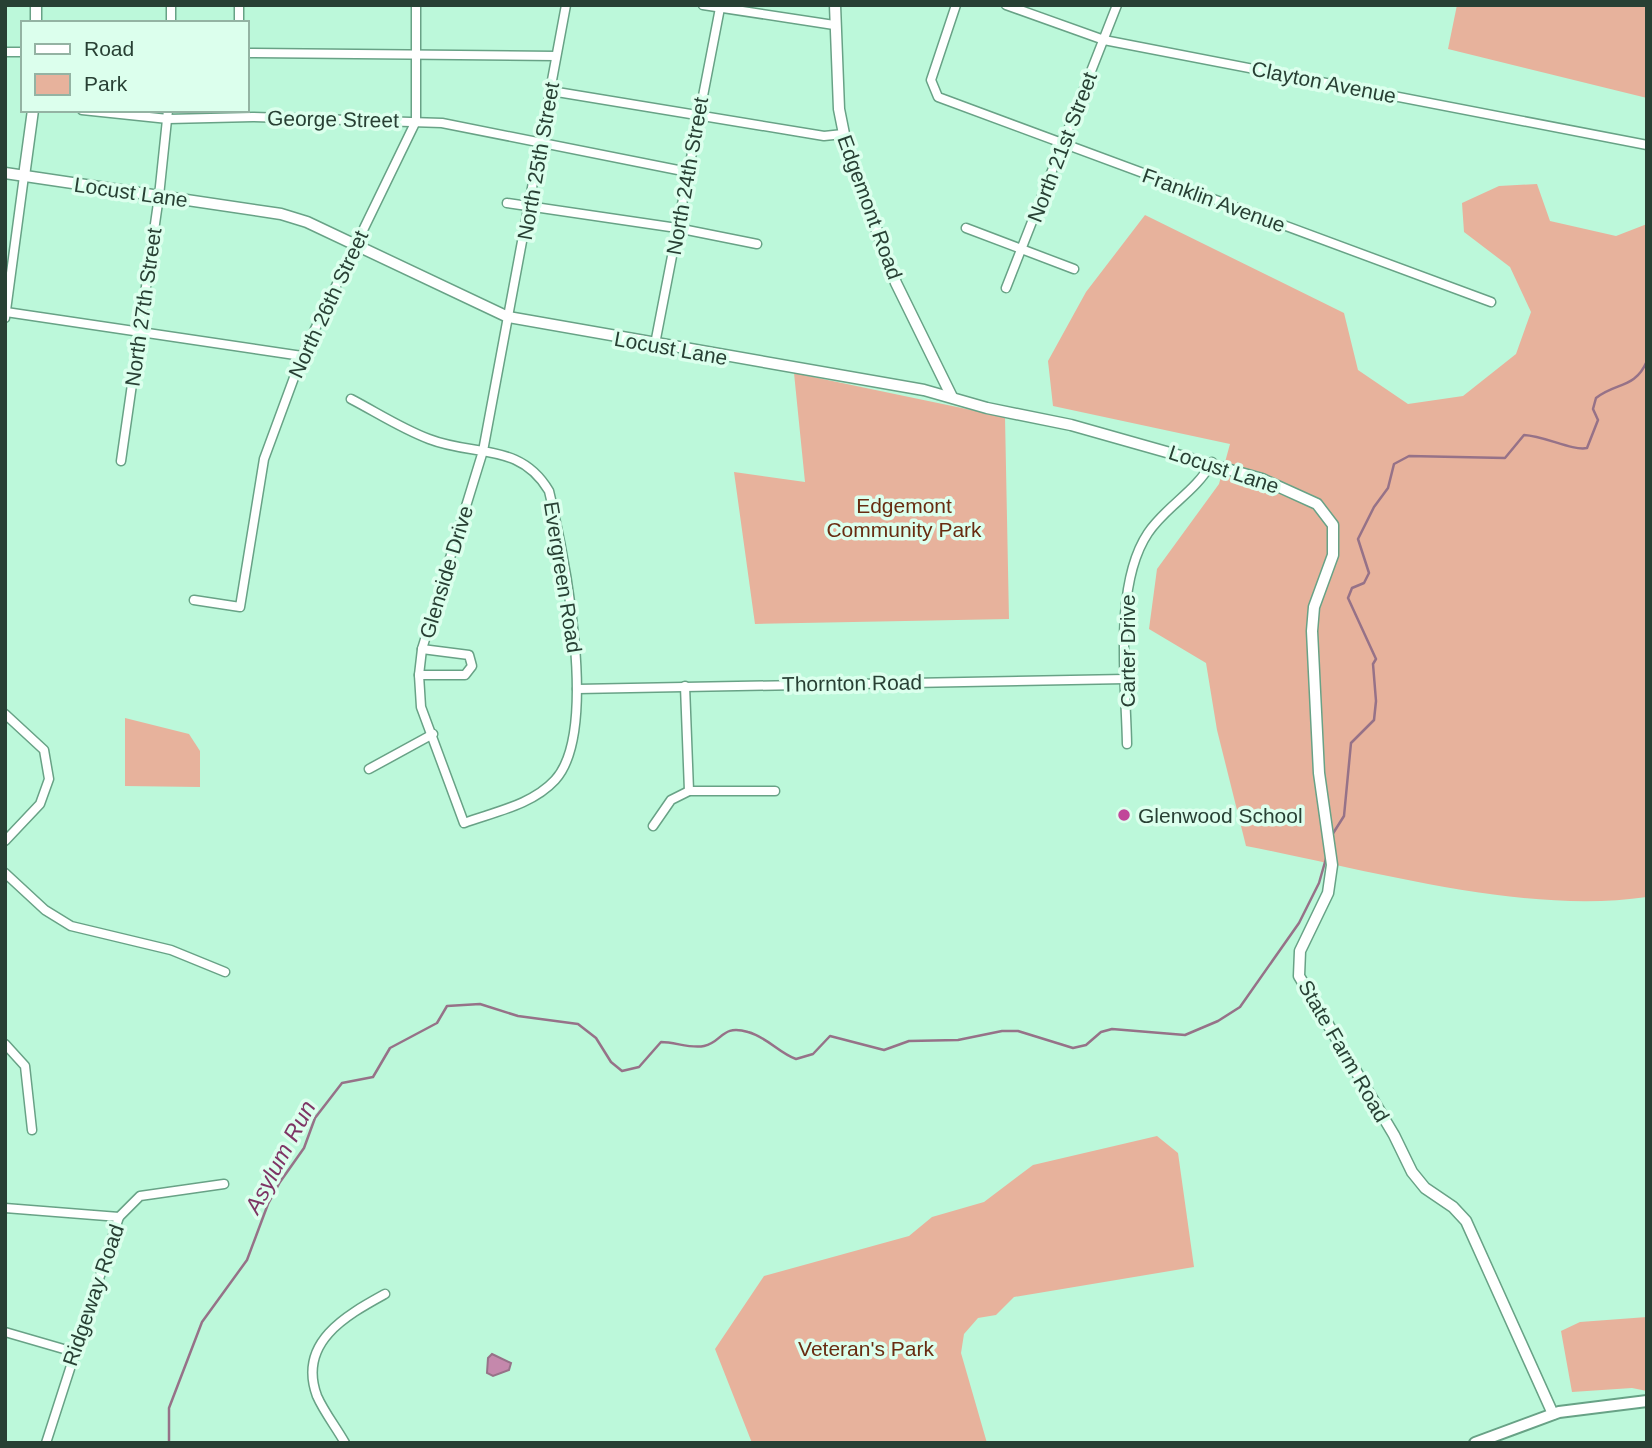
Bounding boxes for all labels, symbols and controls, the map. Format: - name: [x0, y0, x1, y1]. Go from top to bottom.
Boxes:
- legend: [21, 21, 248, 112]
- text: Road: [84, 37, 134, 60]
- street label: Clayton Avenue: [1250, 57, 1398, 107]
- street label: North 21st Street: [1023, 69, 1101, 225]
- text: Park: [84, 72, 128, 95]
- street label: North 25th Street: [513, 80, 563, 242]
- street label: North 24th Street: [662, 95, 712, 257]
- street label: George Street: [267, 106, 399, 132]
- street label: Edgemont Road: [833, 132, 907, 282]
- street label: Franklin Avenue: [1139, 164, 1289, 236]
- street label: Locust Lane: [73, 173, 189, 211]
- street label: North 27th Street: [120, 226, 166, 388]
- street label: North 26th Street: [284, 227, 372, 381]
- street label: Locust Lane: [613, 327, 729, 369]
- street label: Locust Lane: [1166, 440, 1282, 498]
- park label: Edgemont Community Park: [826, 494, 982, 541]
- street label: Evergreen Road: [540, 500, 586, 654]
- street label: Glenside Drive: [415, 503, 477, 641]
- street label: Carter Drive: [1116, 594, 1139, 708]
- street label: Thornton Road: [782, 670, 922, 696]
- place label: Glenwood School: [1138, 804, 1303, 827]
- marker: Glenwood School: [1116, 807, 1132, 823]
- street label: State Farm Road: [1294, 976, 1394, 1126]
- water label: Asylum Run: [238, 1096, 321, 1220]
- street label: Ridgeway Road: [58, 1221, 128, 1369]
- park label: Veteran's Park: [798, 1337, 934, 1360]

